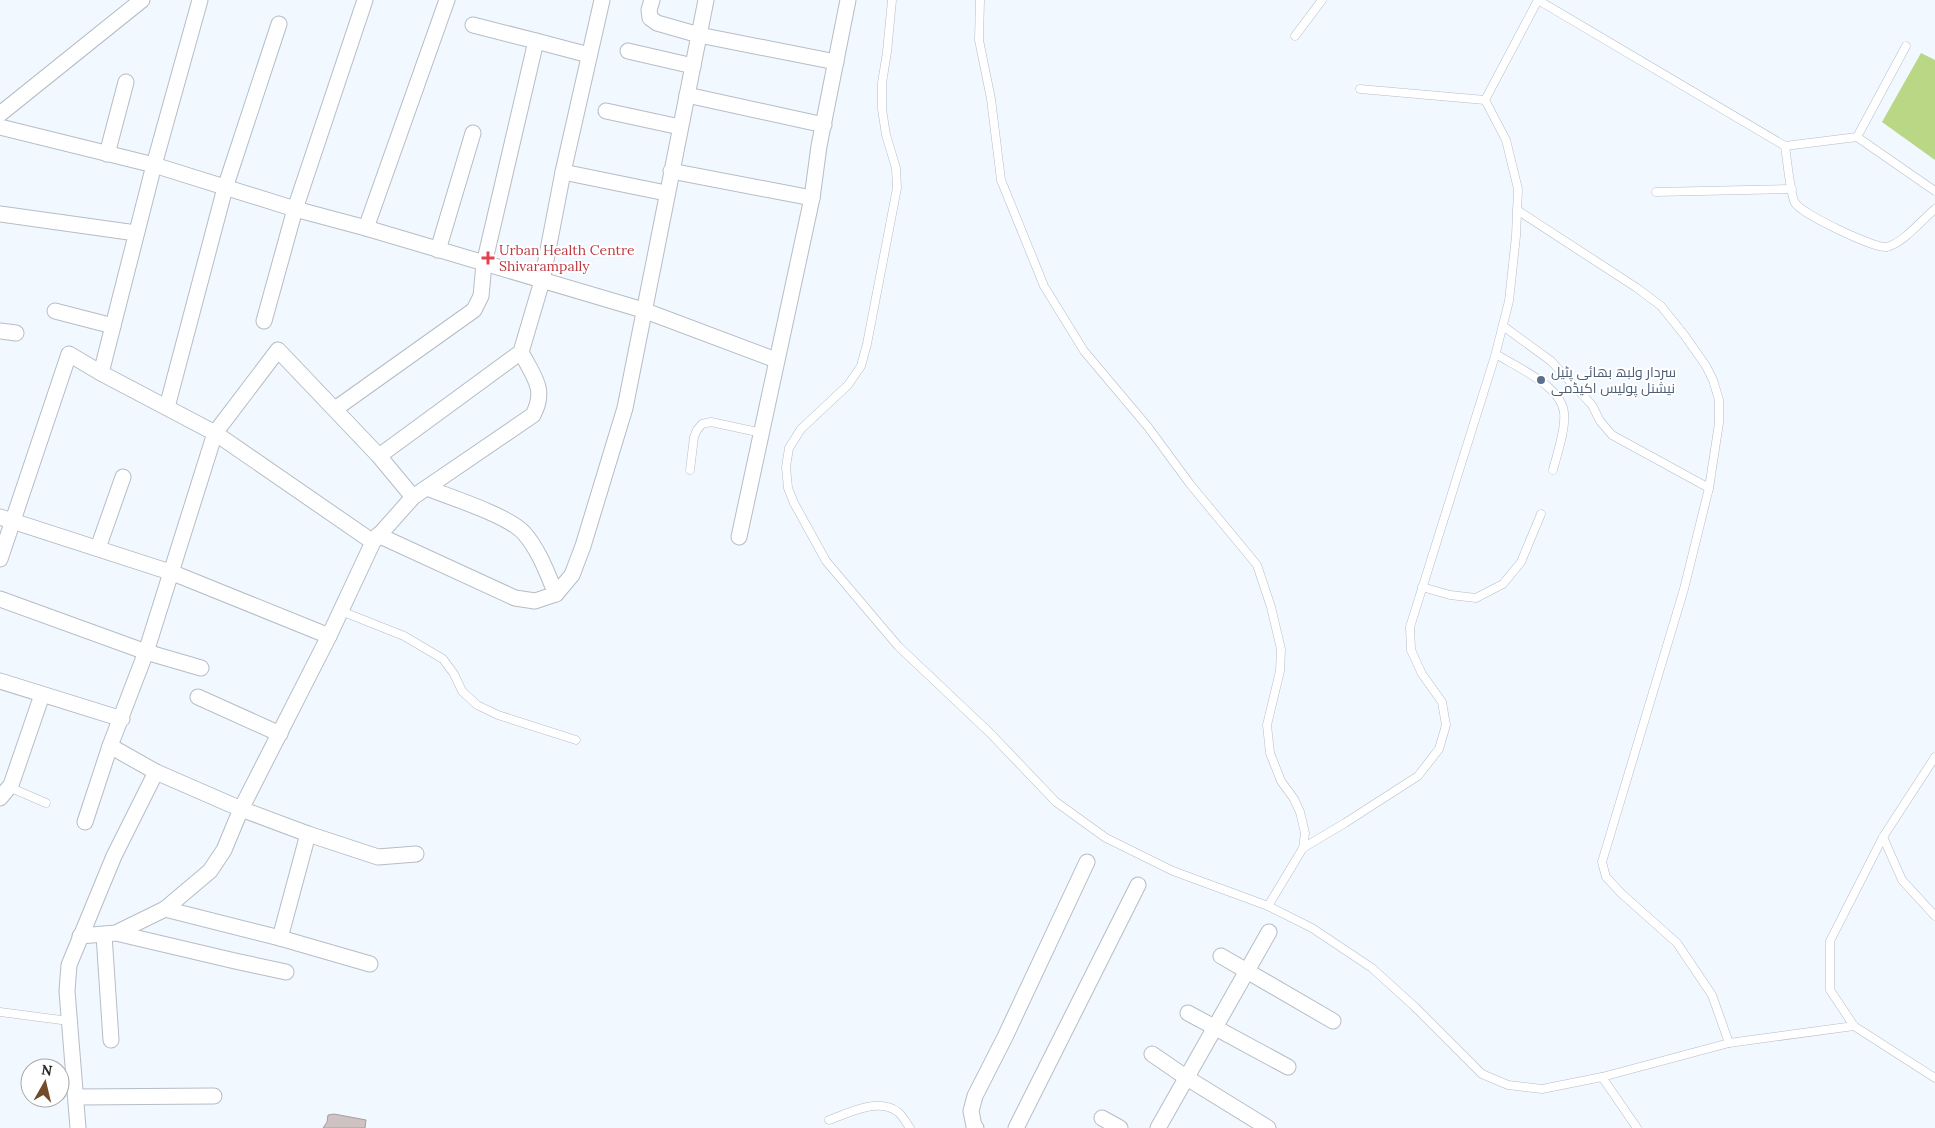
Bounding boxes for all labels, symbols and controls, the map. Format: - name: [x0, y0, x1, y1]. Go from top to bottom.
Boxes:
- place label: Urban Health Centre Shivarampally: [499, 241, 635, 275]
- marker: Urban Health Centre Shivarampally: [481, 251, 495, 265]
- place label: سردار ولبھ بھائی پٹیل نیشنل پولیس اکیڈمی: [1551, 363, 1676, 398]
- marker: سردار ولبھ بھائی پٹیل نیشنل پولیس اکیڈمی: [1535, 374, 1547, 386]
- north arrow: [20, 1058, 70, 1108]
- text: N: [40, 1060, 54, 1080]

